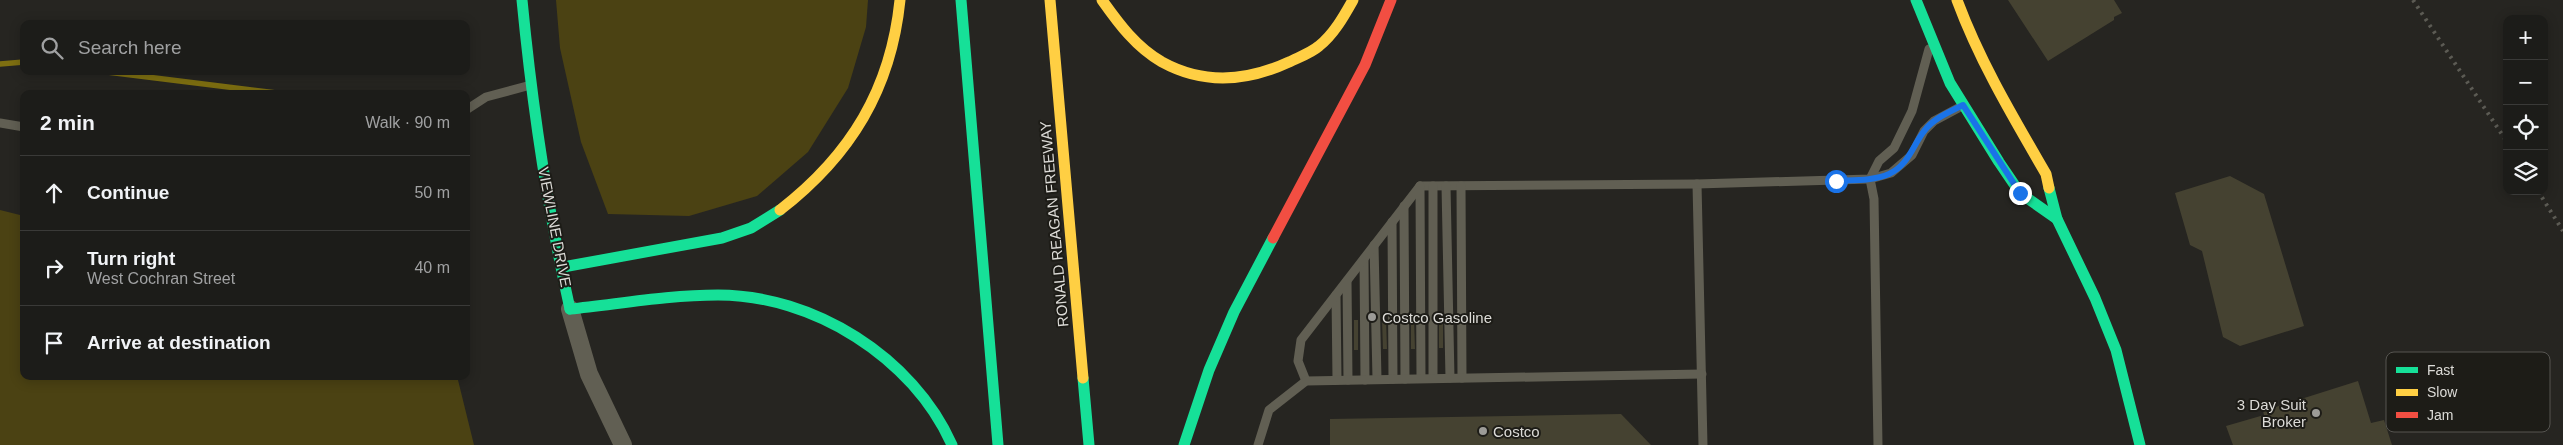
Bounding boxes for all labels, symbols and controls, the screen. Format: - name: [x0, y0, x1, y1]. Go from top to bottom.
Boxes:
- map controls: [2503, 15, 2548, 195]
- button: +: [2503, 15, 2548, 60]
- search box: [20, 20, 470, 75]
- icon: search: [38, 34, 66, 62]
- text: Search here: [78, 37, 182, 58]
- button: −: [2503, 60, 2548, 105]
- button: locate: [2503, 105, 2548, 150]
- text: 2 min: [40, 111, 95, 134]
- text: Walk · 90 m: [365, 114, 450, 131]
- street label: RONALD REAGAN FREEWAY: [1037, 120, 1071, 328]
- button: layers: [2503, 150, 2548, 195]
- street label: VIEWLINE DRIVE: [535, 166, 575, 288]
- route start: [1825, 170, 1848, 193]
- icon: ahead: [40, 179, 68, 207]
- text: Continue: [87, 182, 169, 203]
- route end: [2009, 182, 2032, 205]
- text: 50 m: [414, 184, 450, 201]
- text: Turn right: [87, 248, 175, 269]
- icon: right: [40, 254, 68, 282]
- text: 40 m: [414, 259, 450, 276]
- text: West Cochran Street: [87, 270, 235, 287]
- place label: Costco Gasoline: [1382, 309, 1492, 326]
- marker: Costco Gasoline: [1366, 311, 1378, 323]
- icon: arrive: [40, 329, 68, 357]
- text: Arrive at destination: [87, 332, 271, 353]
- legend: [2386, 352, 2550, 432]
- text: Fast: [2427, 362, 2454, 378]
- text: Slow: [2427, 384, 2458, 400]
- place label: 3 Day Suit Broker: [2237, 396, 2307, 430]
- marker: 3 Day Suit Broker: [2310, 407, 2322, 419]
- text: Jam: [2427, 407, 2453, 423]
- place label: Costco: [1493, 423, 1540, 440]
- marker: Costco: [1477, 425, 1489, 437]

